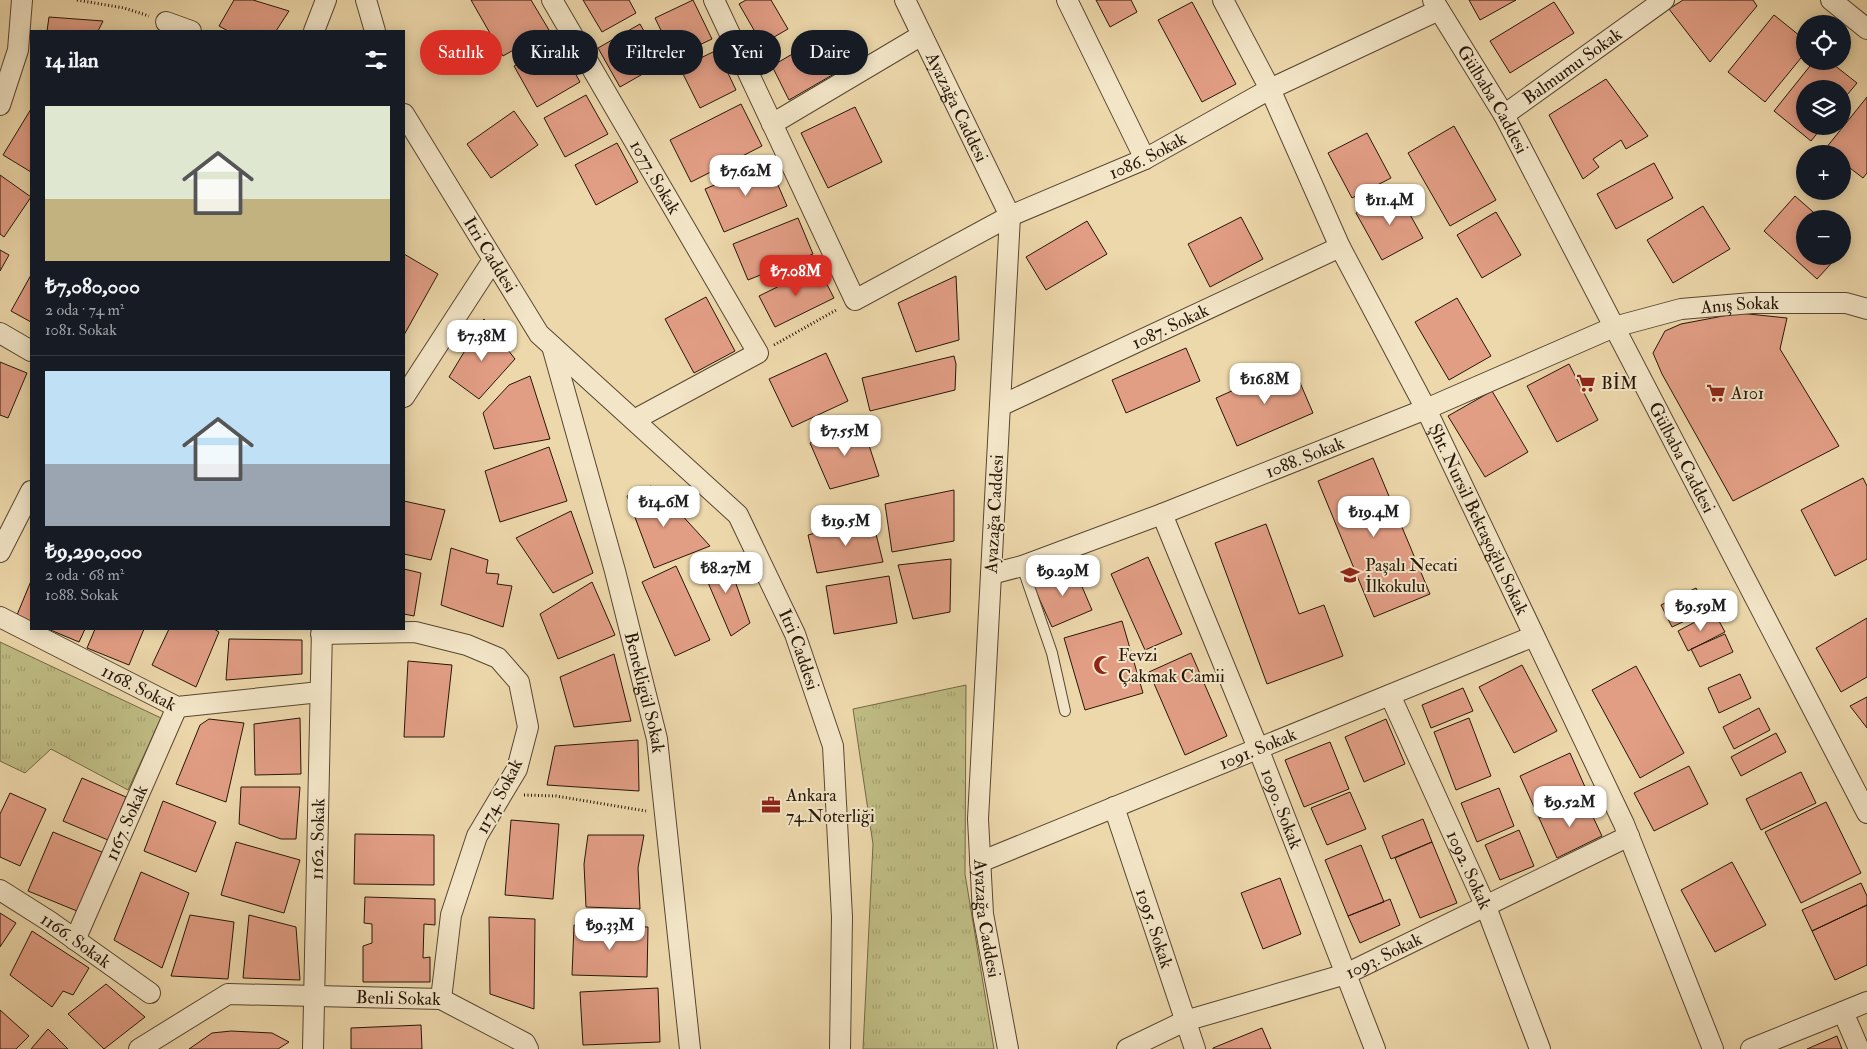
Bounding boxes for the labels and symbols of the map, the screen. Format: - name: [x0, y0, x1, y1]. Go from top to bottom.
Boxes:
- street label: Balmumu Sokak: [1518, 23, 1627, 110]
- street label: Gülbaba Caddesi: [1452, 41, 1533, 158]
- street label: Ayazağa Caddesi: [920, 48, 993, 166]
- street label: 1086. Sokak: [1106, 127, 1191, 185]
- street label: 1077. Sokak: [624, 136, 686, 219]
- pin: ₺7.62M: [705, 154, 787, 197]
- pin: ₺11.4M: [1349, 184, 1431, 226]
- street label: Itri Caddesi: [458, 213, 522, 297]
- pin: ₺7.08M: [755, 254, 837, 297]
- street label: Anış Sokak: [1699, 292, 1779, 319]
- street label: 1087. Sokak: [1128, 299, 1213, 355]
- pin: ₺7.38M: [441, 320, 523, 362]
- pin: ₺16.8M: [1224, 362, 1306, 405]
- supermarket icon: BİM: [1575, 372, 1597, 394]
- place label: BİM: [1601, 372, 1637, 395]
- supermarket icon: A101: [1705, 382, 1727, 404]
- place label: A101: [1730, 382, 1764, 405]
- street label: Gülbaba Caddesi: [1643, 398, 1720, 517]
- pin: ₺7.55M: [804, 414, 886, 457]
- street label: Şht. Nursil Bektaşoğlu Sokak: [1423, 420, 1534, 619]
- street label: 1088. Sokak: [1262, 432, 1348, 484]
- street label: Ayazağa Caddesi: [980, 454, 1009, 575]
- pin: ₺14.6M: [623, 486, 705, 528]
- pin: ₺19.4M: [1333, 496, 1415, 538]
- pin: ₺19.5M: [805, 504, 887, 547]
- pin: ₺8.27M: [685, 552, 767, 594]
- pin: ₺9.29M: [1022, 554, 1104, 597]
- place label: Paşalı Necati İlkokulu: [1365, 554, 1458, 598]
- school or university icon: Paşalı Necati İlkokulu: [1339, 564, 1361, 586]
- pin: ₺9.59M: [1660, 590, 1742, 632]
- street label: Itri Caddesi: [773, 605, 824, 693]
- street label: Benekligül Sokak: [619, 630, 669, 755]
- place label: Fevzi Çakmak Camii: [1118, 644, 1225, 688]
- mosque icon: Fevzi Çakmak Camii: [1092, 654, 1114, 676]
- street label: 1168. Sokak: [98, 660, 180, 717]
- street label: 1091. Sokak: [1216, 723, 1300, 775]
- street label: 1174. Sokak: [471, 755, 528, 838]
- street label: 1090. Sokak: [1255, 765, 1307, 853]
- street label: 1167. Sokak: [100, 781, 154, 864]
- place label: Ankara 74.Noterliği: [785, 784, 875, 828]
- pin: ₺9.52M: [1529, 786, 1611, 828]
- office icon: Ankara 74.Noterliği: [760, 794, 782, 816]
- street label: 1162. Sokak: [306, 798, 330, 880]
- street label: 1092. Sokak: [1441, 827, 1497, 914]
- street label: Ayazağa Caddesi: [968, 858, 1006, 980]
- street label: 1095. Sokak: [1130, 886, 1178, 972]
- street label: 1166. Sokak: [36, 908, 116, 974]
- pin: ₺9.33M: [569, 908, 651, 951]
- street label: 1093. Sokak: [1342, 928, 1426, 984]
- street label: Benli Sokak: [356, 986, 441, 1011]

